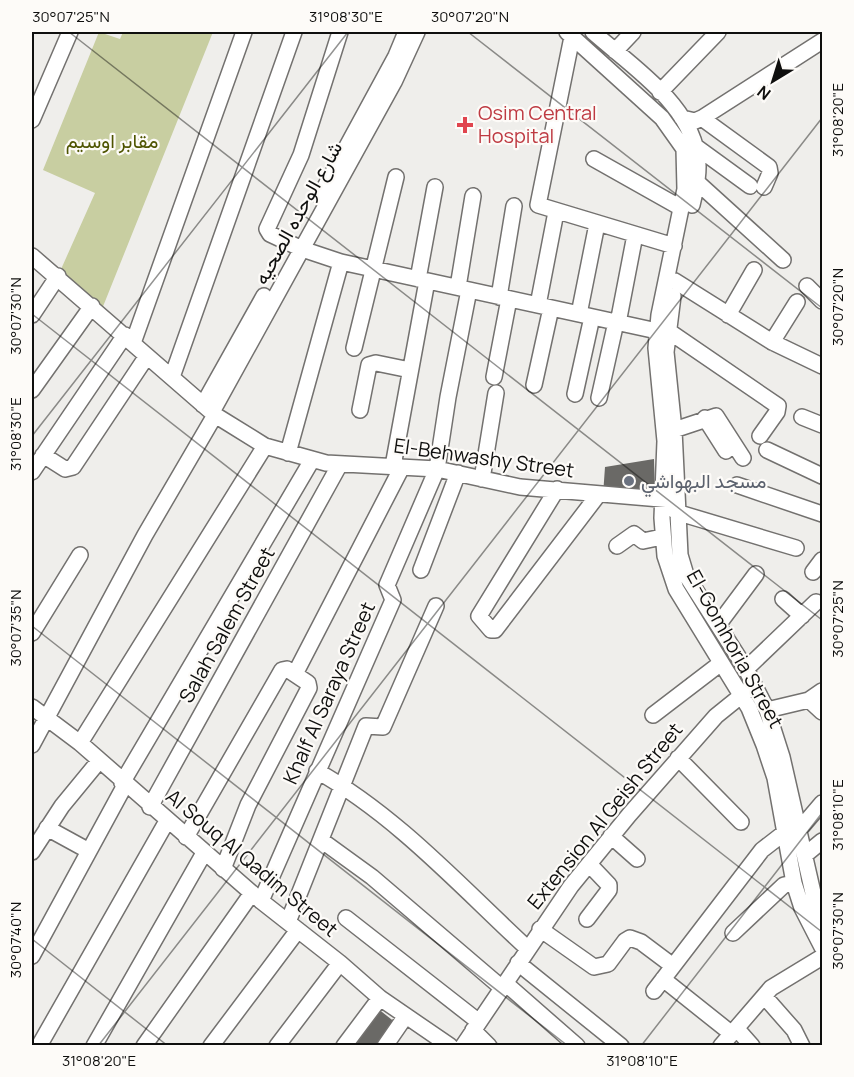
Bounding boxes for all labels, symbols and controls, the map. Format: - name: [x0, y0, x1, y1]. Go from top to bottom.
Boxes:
- text: 30°07'25"N: [32, 6, 110, 27]
- text: 31°08'30"E: [309, 6, 383, 27]
- text: 30°07'20"N: [431, 6, 509, 27]
- north arrow: [743, 51, 803, 111]
- text: N: [752, 81, 775, 105]
- text: 31°08'20"E: [827, 83, 848, 157]
- place label: Osim Central Hospital: [478, 99, 597, 149]
- marker: Osim Central Hospital: [456, 116, 474, 134]
- park label: مقابر اوسيم: [66, 127, 158, 154]
- street label: شارع الوحده الصحيه: [247, 136, 349, 290]
- text: 30°07'20"N: [827, 268, 848, 346]
- text: 30°07'30"N: [5, 277, 26, 355]
- text: 31°08'30"E: [5, 397, 26, 471]
- street label: El-Behwashy Street: [392, 431, 576, 484]
- place label: مسجد البهواشي: [641, 467, 766, 498]
- marker: مسجد البهواشي: [622, 474, 636, 488]
- street label: Salah Salem Street: [173, 542, 281, 708]
- street label: El-Gomhoria Street: [681, 565, 790, 733]
- text: 30°07'25"N: [827, 580, 848, 658]
- text: 30°07'35"N: [5, 589, 26, 667]
- street label: Khalf Al Saraya Street: [276, 597, 381, 788]
- street label: Extension Al Geish Street: [521, 717, 688, 915]
- text: 31°08'10"E: [827, 779, 848, 851]
- street label: Al Souq Al Qadim Street: [161, 783, 344, 943]
- text: 30°07'30"N: [827, 892, 848, 970]
- text: 30°07'40"N: [5, 902, 26, 978]
- text: 31°08'20"E: [62, 1050, 136, 1071]
- text: 31°08'10"E: [606, 1050, 678, 1071]

